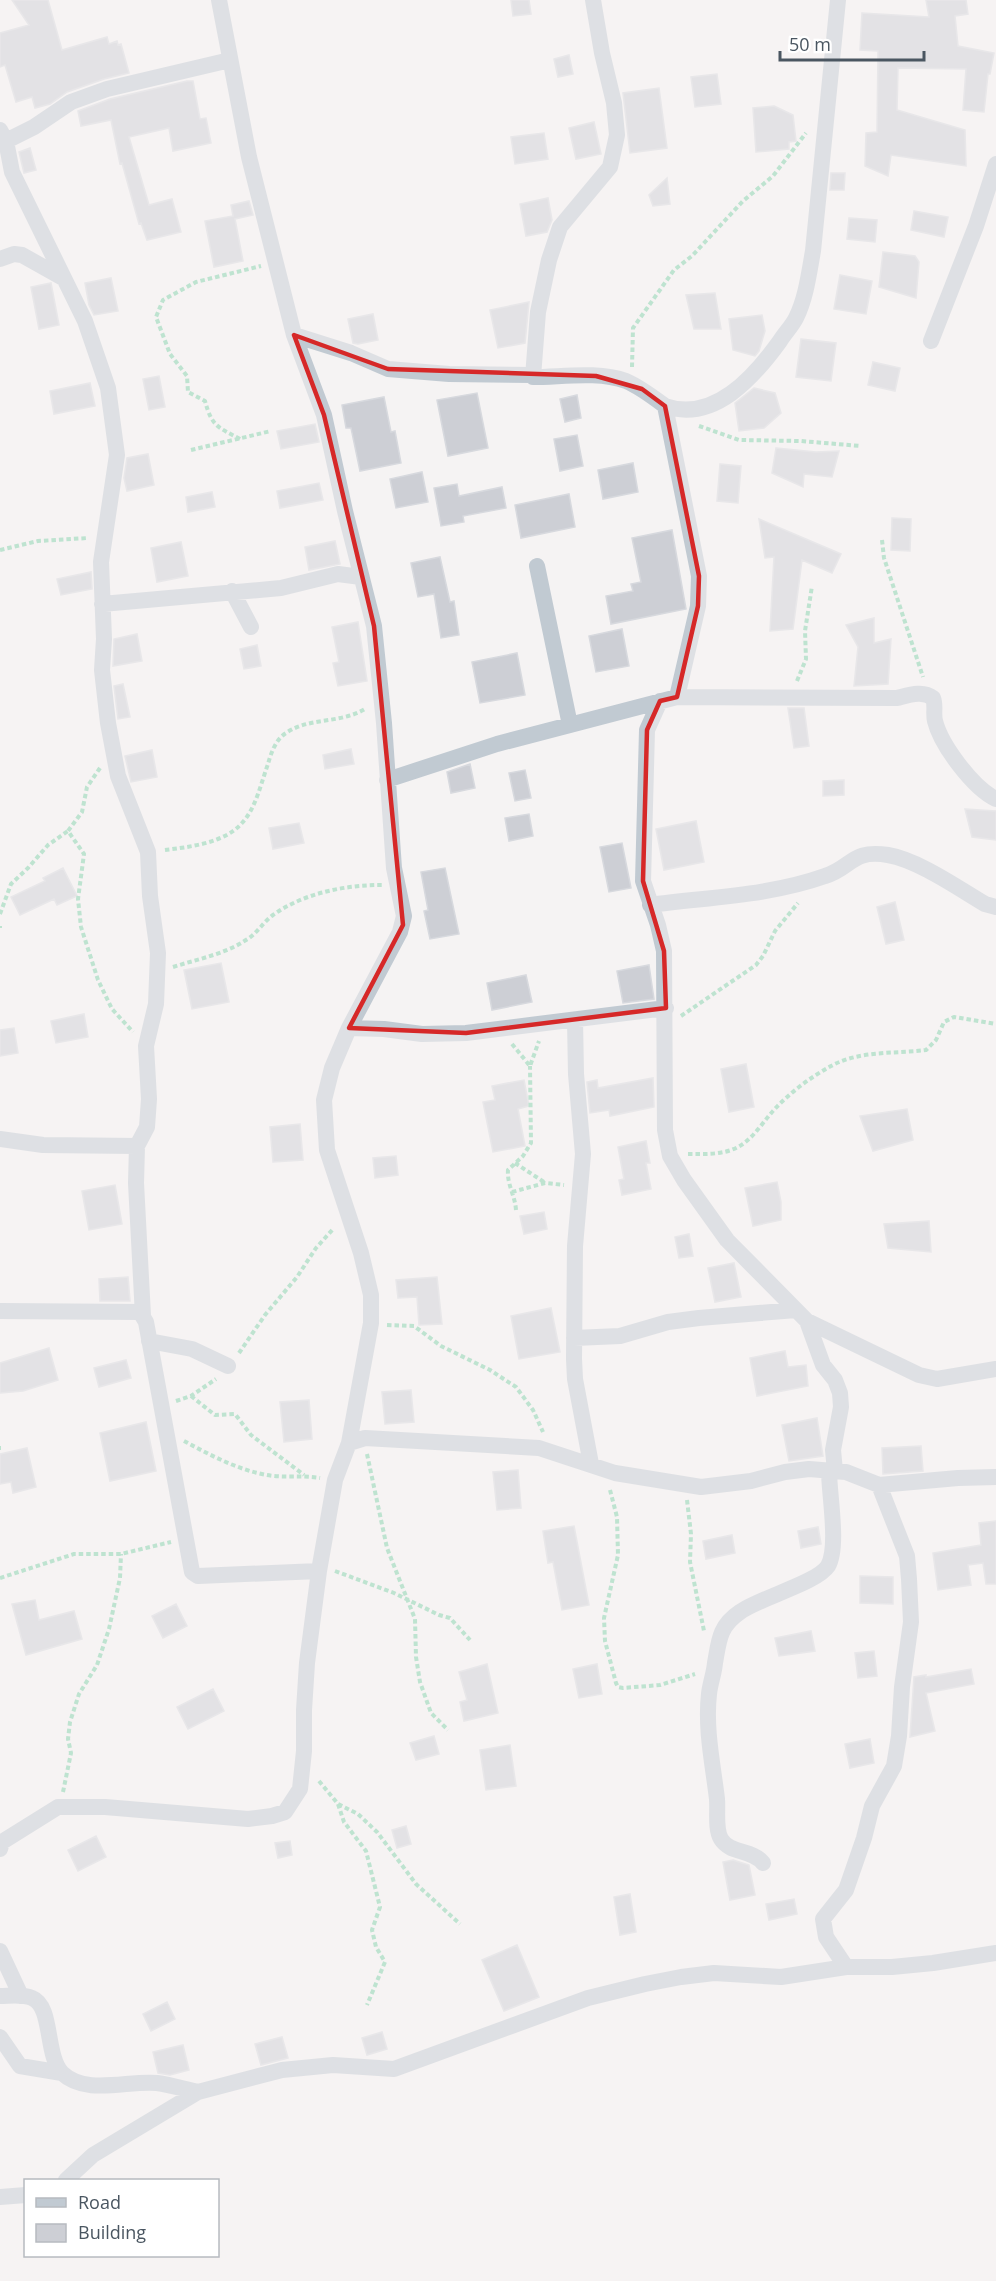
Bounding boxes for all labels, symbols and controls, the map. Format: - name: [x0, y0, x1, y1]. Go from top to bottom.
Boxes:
- scale bar: [780, 24, 924, 62]
- text: 50 m: [789, 32, 831, 56]
- legend: [24, 2179, 219, 2257]
- text: Road: [78, 2190, 121, 2214]
- text: Building: [78, 2220, 146, 2244]

